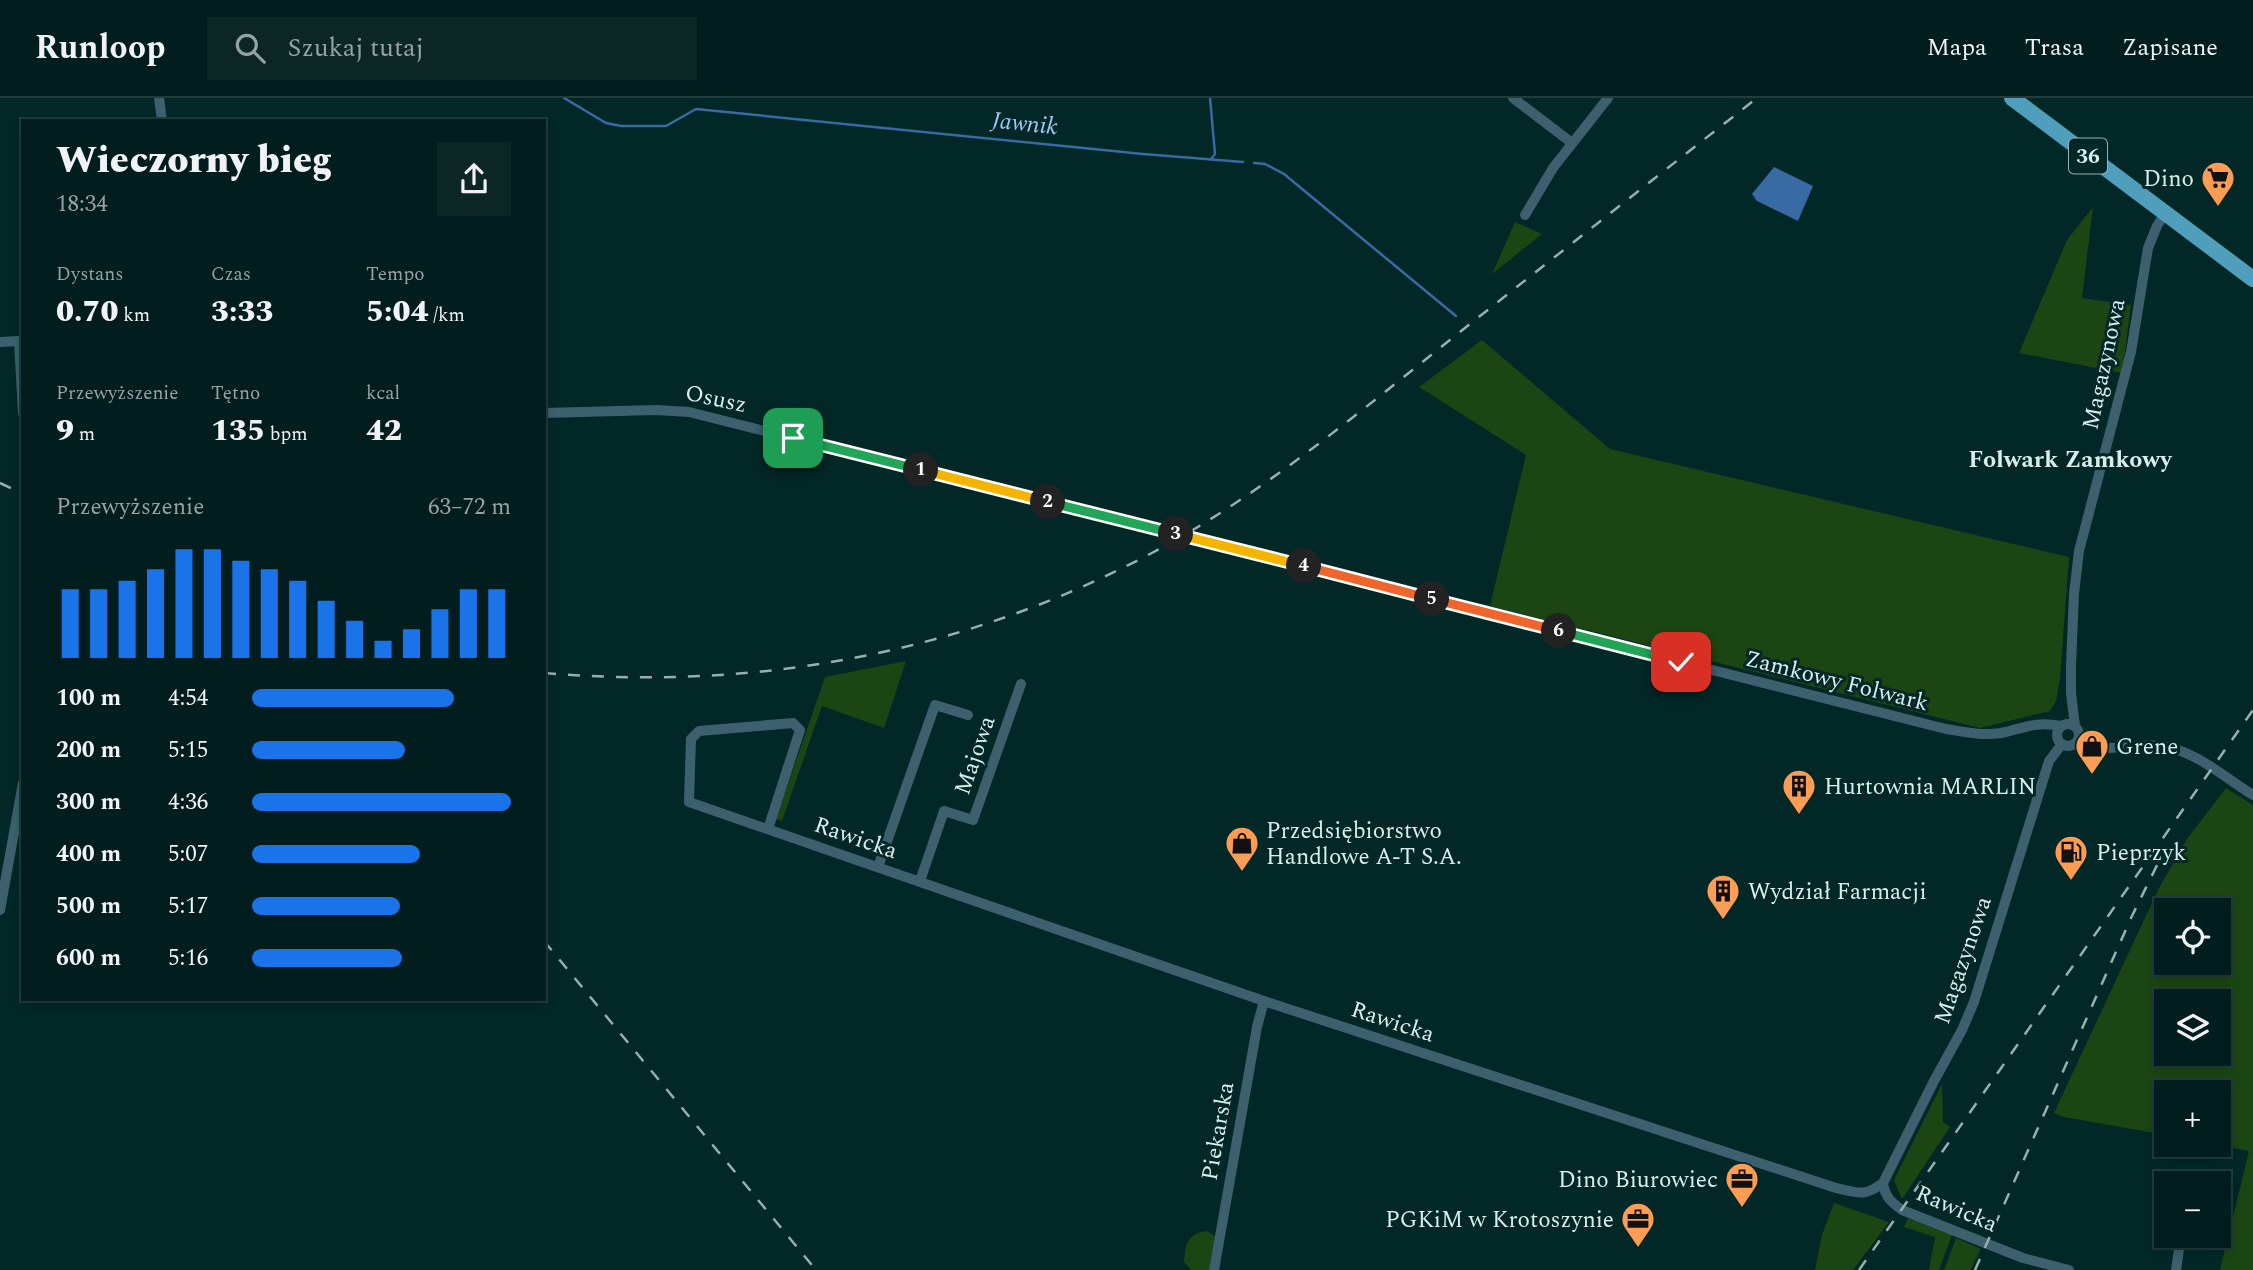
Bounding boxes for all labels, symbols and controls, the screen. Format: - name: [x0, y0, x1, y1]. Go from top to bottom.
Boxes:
- search box: [207, 17, 697, 80]
- text: Runloop: [35, 23, 165, 73]
- text: Szukaj tutaj: [287, 28, 424, 68]
- icon: search: [231, 29, 269, 67]
- text: Mapa: [1927, 30, 1987, 66]
- text: Trasa: [2025, 30, 2084, 66]
- text: Zapisane: [2122, 30, 2218, 66]
- water label: Jawnik: [988, 102, 1060, 145]
- text: Wieczorny bieg: [56, 132, 332, 190]
- road number: 36: [2069, 139, 2107, 174]
- button: share: [437, 142, 511, 216]
- supermarket icon: Dino: [2199, 159, 2237, 208]
- place label: Dino: [2143, 162, 2194, 197]
- text: 18:34: [56, 187, 108, 222]
- text: Dystans: [56, 260, 124, 289]
- text: Czas: [211, 260, 251, 289]
- text: Tempo: [366, 260, 425, 289]
- text: 0.70: [56, 289, 118, 335]
- text: 3:33: [211, 289, 273, 335]
- text: 5:04: [366, 289, 428, 335]
- street label: Magazynowa: [2074, 296, 2135, 433]
- text: km: [118, 301, 150, 330]
- text: /km: [428, 301, 465, 330]
- street label: Osusz: [682, 376, 750, 423]
- text: Przewyższenie: [56, 379, 179, 408]
- text: Tętno: [211, 379, 260, 408]
- text: kcal: [366, 379, 400, 408]
- text: 9: [56, 408, 74, 454]
- text: 135: [211, 408, 265, 454]
- text: 42: [366, 408, 402, 454]
- pin: [763, 408, 823, 468]
- icon: arrive: [774, 419, 812, 457]
- text: m: [74, 420, 95, 449]
- text: bpm: [265, 420, 308, 449]
- district label: Folwark Zamkowy: [1968, 442, 2173, 478]
- pin: 1: [904, 452, 939, 488]
- text: 1: [915, 455, 926, 484]
- pin: 2: [1030, 484, 1066, 520]
- text: 2: [1042, 487, 1053, 516]
- text: Przewyższenie: [56, 490, 204, 525]
- text: 63–72 m: [428, 490, 511, 525]
- pin: 3: [1158, 516, 1194, 551]
- text: 3: [1170, 519, 1181, 548]
- pin: 4: [1286, 548, 1322, 584]
- text: 4: [1298, 551, 1309, 580]
- pin: 5: [1414, 582, 1450, 616]
- text: 5: [1426, 584, 1437, 613]
- pin: 6: [1542, 614, 1576, 648]
- text: 6: [1553, 616, 1564, 645]
- pin: [1651, 632, 1711, 692]
- street label: Zamkowy Folwark: [1741, 642, 1932, 721]
- icon: check: [1662, 643, 1700, 681]
- text: 100 m: [56, 681, 121, 716]
- text: 4:54: [168, 681, 208, 716]
- street label: Majowa: [946, 711, 1005, 800]
- shop icon: Grene: [2073, 727, 2111, 776]
- place label: Grene: [2116, 730, 2178, 765]
- text: 200 m: [56, 733, 121, 768]
- text: 5:15: [168, 733, 208, 768]
- building icon: Hurtownia MARLIN: [1780, 767, 1818, 816]
- place label: Hurtownia MARLIN: [1824, 770, 2036, 805]
- text: 300 m: [56, 785, 121, 820]
- text: 4:36: [168, 785, 208, 820]
- street label: Rawicka: [809, 808, 902, 869]
- place label: Przedsiębiorstwo Handlowe A-T S.A.: [1266, 814, 1462, 875]
- shop icon: Przedsiębiorstwo Handlowe A-T S.A.: [1223, 824, 1261, 873]
- fuel station icon: Pieprzyk: [2052, 833, 2090, 882]
- place label: Pieprzyk: [2096, 836, 2186, 871]
- text: 400 m: [56, 837, 121, 872]
- text: 5:07: [168, 837, 208, 872]
- building icon: Wydział Farmacji: [1704, 872, 1742, 921]
- place label: Wydział Farmacji: [1748, 875, 1927, 910]
- text: 500 m: [56, 889, 121, 924]
- text: 5:17: [168, 889, 208, 924]
- street label: Magazynowa: [1925, 892, 2002, 1029]
- map controls: [2154, 898, 2231, 1248]
- button: locate: [2154, 898, 2231, 975]
- text: 600 m: [56, 941, 121, 976]
- text: 5:16: [168, 941, 208, 976]
- button: layers: [2154, 989, 2231, 1066]
- street label: Rawicka: [1346, 993, 1439, 1052]
- street label: Piekarska: [1193, 1079, 1244, 1183]
- button: +: [2154, 1080, 2231, 1157]
- office icon: Dino Biurowiec: [1723, 1160, 1761, 1209]
- place label: Dino Biurowiec: [1558, 1163, 1718, 1198]
- button: −: [2154, 1171, 2231, 1248]
- street label: Rawicka: [1910, 1176, 2003, 1242]
- office icon: PGKiM w Krotoszynie: [1619, 1200, 1657, 1249]
- place label: PGKiM w Krotoszynie: [1385, 1203, 1614, 1238]

